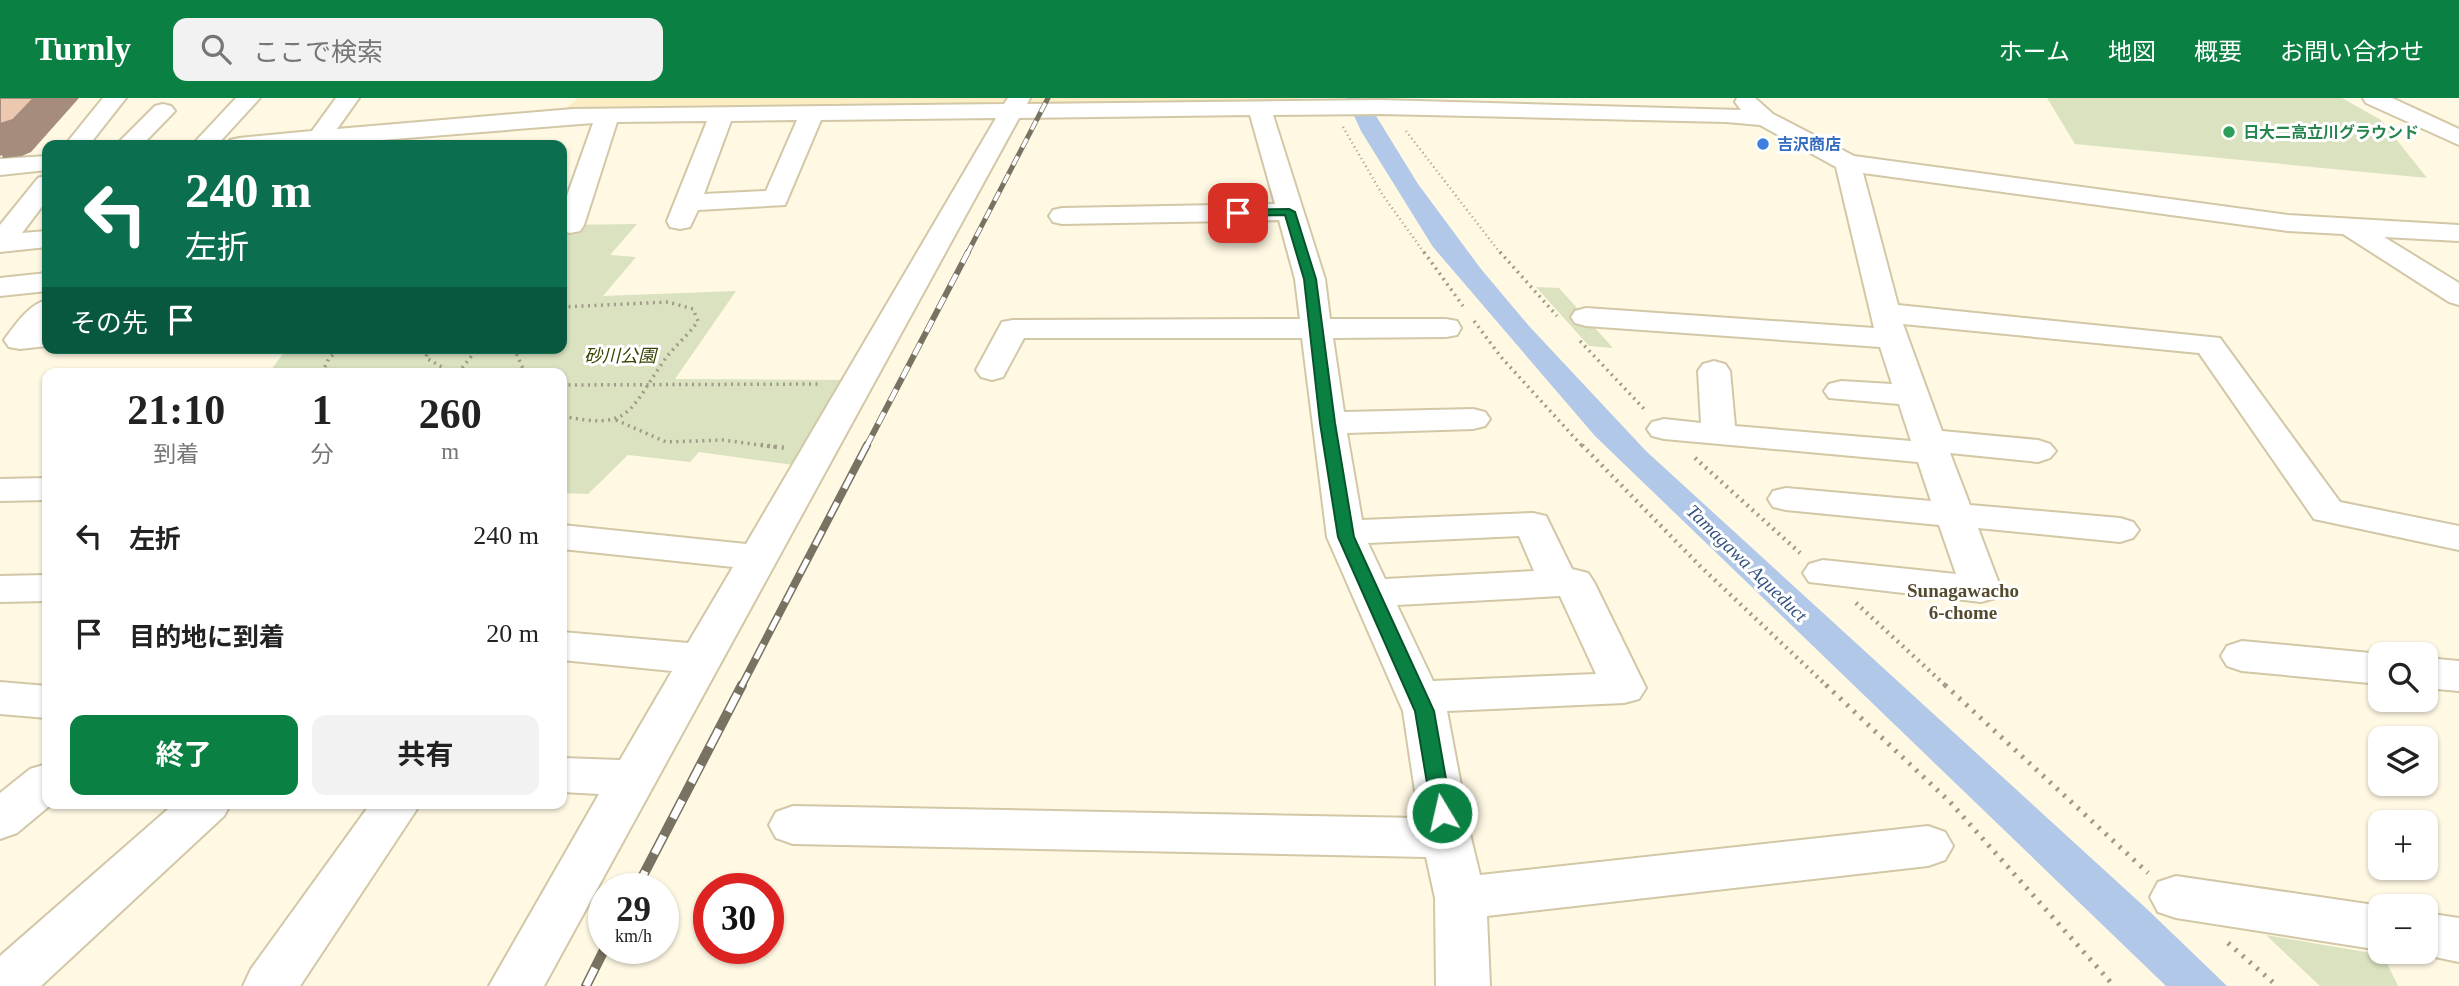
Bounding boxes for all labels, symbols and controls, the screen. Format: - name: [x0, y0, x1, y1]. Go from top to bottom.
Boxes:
- search box: [173, 18, 663, 81]
- icon: search: [197, 30, 235, 68]
- text: Turnly: [35, 31, 131, 67]
- text: ここで検索: [253, 38, 383, 67]
- text: ホーム: [1999, 39, 2070, 65]
- text: 地図: [2108, 39, 2156, 65]
- text: 概要: [2194, 39, 2242, 65]
- text: お問い合わせ: [2280, 39, 2424, 65]
- place label: 日大二高立川グラウンド: [2243, 123, 2419, 141]
- marker: 日大二高立川グラウンド: [2221, 124, 2237, 140]
- marker: 吉沢商店: [1755, 136, 1771, 152]
- place label: 吉沢商店: [1777, 136, 1841, 153]
- text: 240 m: [185, 163, 312, 218]
- icon: left: [70, 168, 161, 259]
- pin: [1208, 183, 1268, 243]
- icon: arrive: [1219, 194, 1257, 232]
- text: 左折: [185, 229, 249, 265]
- icon: arrive: [162, 301, 200, 339]
- text: その先: [70, 309, 148, 338]
- park label: 砂川公園: [584, 346, 659, 366]
- text: 21:10: [127, 387, 225, 433]
- text: 1: [312, 387, 333, 433]
- text: 260: [419, 391, 482, 437]
- text: m: [441, 439, 459, 464]
- text: 到着: [153, 442, 199, 467]
- text: 分: [311, 442, 334, 467]
- water label: Tamagawa Aqueduct: [1683, 500, 1812, 626]
- icon: left: [70, 517, 108, 555]
- text: 240 m: [473, 521, 539, 550]
- text: 左折: [129, 525, 181, 554]
- district label: Sunagawacho 6-chome: [1907, 580, 2019, 623]
- icon: arrive: [70, 615, 108, 653]
- text: 20 m: [486, 619, 539, 648]
- text: 目的地に到着: [129, 623, 285, 652]
- map controls: [2368, 642, 2438, 964]
- button: search: [2368, 642, 2438, 712]
- button: 終了: [70, 715, 298, 795]
- button: 共有: [312, 715, 539, 795]
- button: layers: [2368, 726, 2438, 796]
- position arrow: [1405, 776, 1479, 850]
- button: +: [2368, 810, 2438, 880]
- speed limit sign: 30: [693, 873, 784, 964]
- text: 29: [616, 890, 651, 929]
- button: −: [2368, 894, 2438, 964]
- text: km/h: [615, 926, 652, 946]

